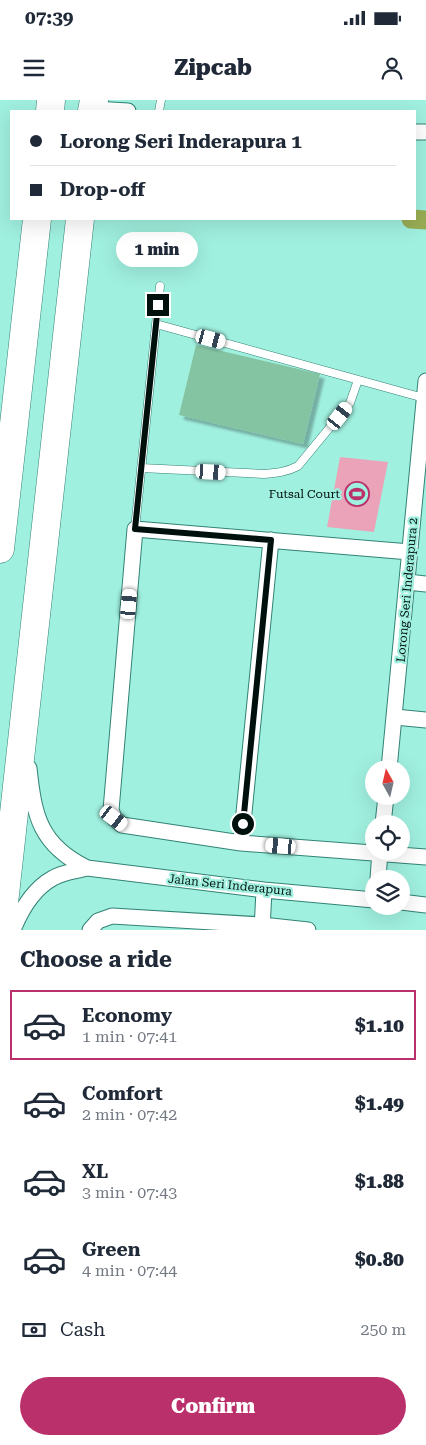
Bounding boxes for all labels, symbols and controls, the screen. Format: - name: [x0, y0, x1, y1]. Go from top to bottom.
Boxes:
- text: 07:39: [25, 6, 74, 29]
- icon: menu: [20, 54, 48, 82]
- icon: person: [378, 54, 406, 82]
- text: Zipcab: [174, 55, 252, 80]
- text: Lorong Seri Inderapura 1: [60, 130, 302, 153]
- text: Drop-off: [60, 178, 145, 201]
- callout: 1 min: [117, 232, 199, 268]
- text: 1 min: [135, 240, 179, 259]
- route end: [147, 294, 169, 316]
- car: [194, 328, 227, 350]
- car: [324, 400, 355, 432]
- car: [195, 464, 226, 480]
- sports icon: Futsal Court: [344, 481, 370, 507]
- place label: Futsal Court: [269, 487, 341, 501]
- street label: Lorong Seri Inderapura 2: [394, 517, 420, 663]
- car: [120, 588, 137, 620]
- north arrow: [365, 760, 410, 805]
- map controls: [365, 760, 410, 915]
- car: [97, 803, 130, 833]
- route start: [232, 813, 254, 835]
- button: locate: [365, 815, 410, 860]
- car: [265, 837, 296, 855]
- button: layers: [365, 870, 410, 915]
- street label: Jalan Seri Inderapura: [167, 872, 293, 899]
- text: Choose a ride: [20, 947, 172, 972]
- icon: car: [22, 1003, 67, 1048]
- text: Economy: [82, 1004, 172, 1027]
- text: $1.10: [355, 1014, 404, 1037]
- text: 1 min · 07:41: [82, 1027, 177, 1046]
- icon: car: [22, 1081, 67, 1126]
- text: Comfort: [82, 1082, 163, 1105]
- text: $1.49: [355, 1092, 404, 1115]
- text: 2 min · 07:42: [82, 1105, 177, 1124]
- icon: car: [22, 1159, 67, 1204]
- text: XL: [82, 1160, 108, 1183]
- text: $1.88: [355, 1170, 404, 1193]
- text: 3 min · 07:43: [82, 1183, 177, 1202]
- icon: car: [22, 1237, 67, 1282]
- text: Green: [82, 1238, 140, 1261]
- text: $0.80: [355, 1248, 404, 1271]
- text: 4 min · 07:44: [82, 1261, 177, 1280]
- icon: cash: [20, 1316, 48, 1344]
- text: Cash: [60, 1318, 105, 1341]
- text: 250 m: [360, 1320, 406, 1339]
- button: Confirm: [20, 1377, 406, 1435]

